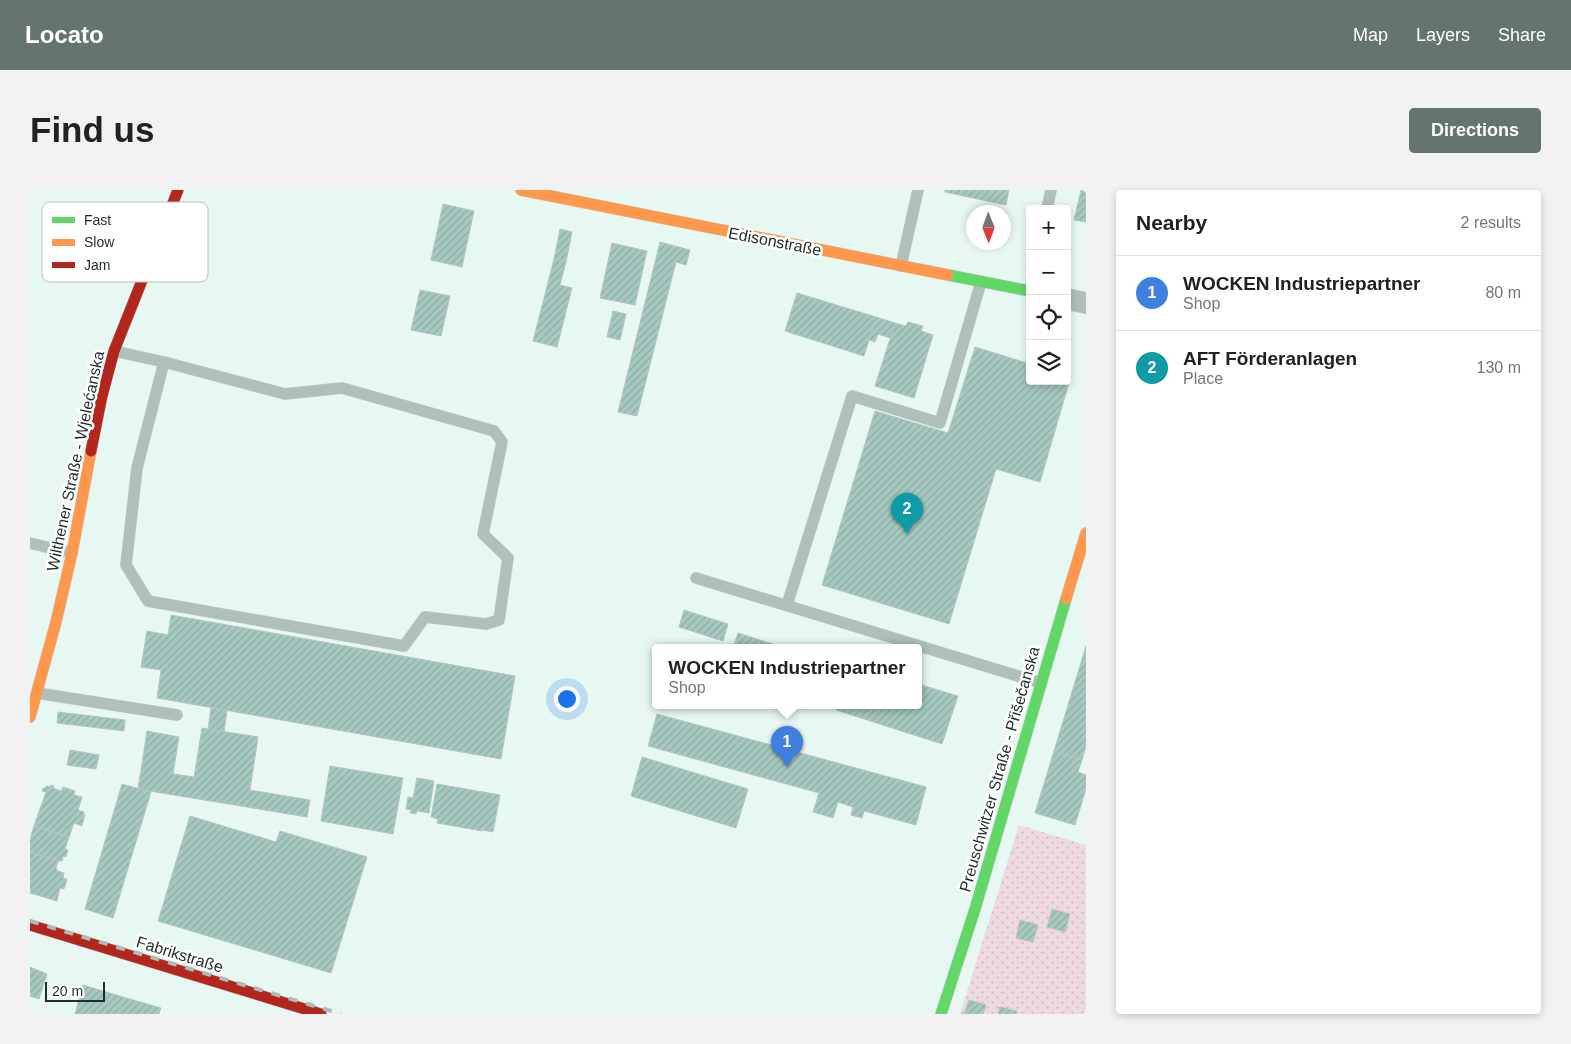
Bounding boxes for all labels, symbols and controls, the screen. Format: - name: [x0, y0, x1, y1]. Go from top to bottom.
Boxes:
- text: Locato: [25, 21, 104, 48]
- text: Map: [1353, 25, 1388, 45]
- text: Layers: [1416, 25, 1470, 45]
- text: Share: [1498, 25, 1546, 45]
- button: Directions: [1409, 108, 1541, 153]
- text: Find us: [30, 110, 154, 149]
- legend: [42, 202, 208, 282]
- north arrow: [966, 205, 1011, 250]
- map controls: [1026, 205, 1071, 385]
- button: +: [1026, 205, 1071, 250]
- text: Nearby: [1136, 211, 1207, 234]
- text: Fast: [84, 212, 111, 228]
- text: 2 results: [1461, 214, 1521, 231]
- street label: Edisonstraße: [727, 224, 823, 259]
- text: Slow: [84, 234, 115, 250]
- button: −: [1026, 250, 1071, 295]
- text: Jam: [84, 257, 110, 273]
- text: WOCKEN Industriepartner: [1183, 273, 1421, 294]
- text: 1: [1148, 284, 1156, 301]
- text: 80 m: [1485, 284, 1521, 301]
- button: locate: [1026, 295, 1071, 340]
- text: Shop: [1183, 295, 1220, 312]
- button: layers: [1026, 340, 1071, 385]
- text: AFT Förderanlagen: [1183, 348, 1357, 369]
- street label: Wilthener Straße - Wjelećanska: [44, 349, 107, 573]
- text: 2: [1148, 359, 1156, 376]
- text: 130 m: [1477, 359, 1521, 376]
- text: Place: [1183, 370, 1223, 387]
- pin: 2: [891, 493, 923, 534]
- popup: [652, 644, 922, 709]
- street label: Preuschwitzer Straße - Přišečanska: [956, 644, 1043, 894]
- text: WOCKEN Industriepartner: [668, 657, 906, 678]
- text: Shop: [668, 679, 706, 696]
- your location: [554, 686, 580, 712]
- pin: 1: [771, 726, 803, 767]
- street label: Fabrikstraße: [134, 933, 225, 976]
- scale bar: [45, 979, 105, 1002]
- text: 20 m: [52, 983, 83, 999]

